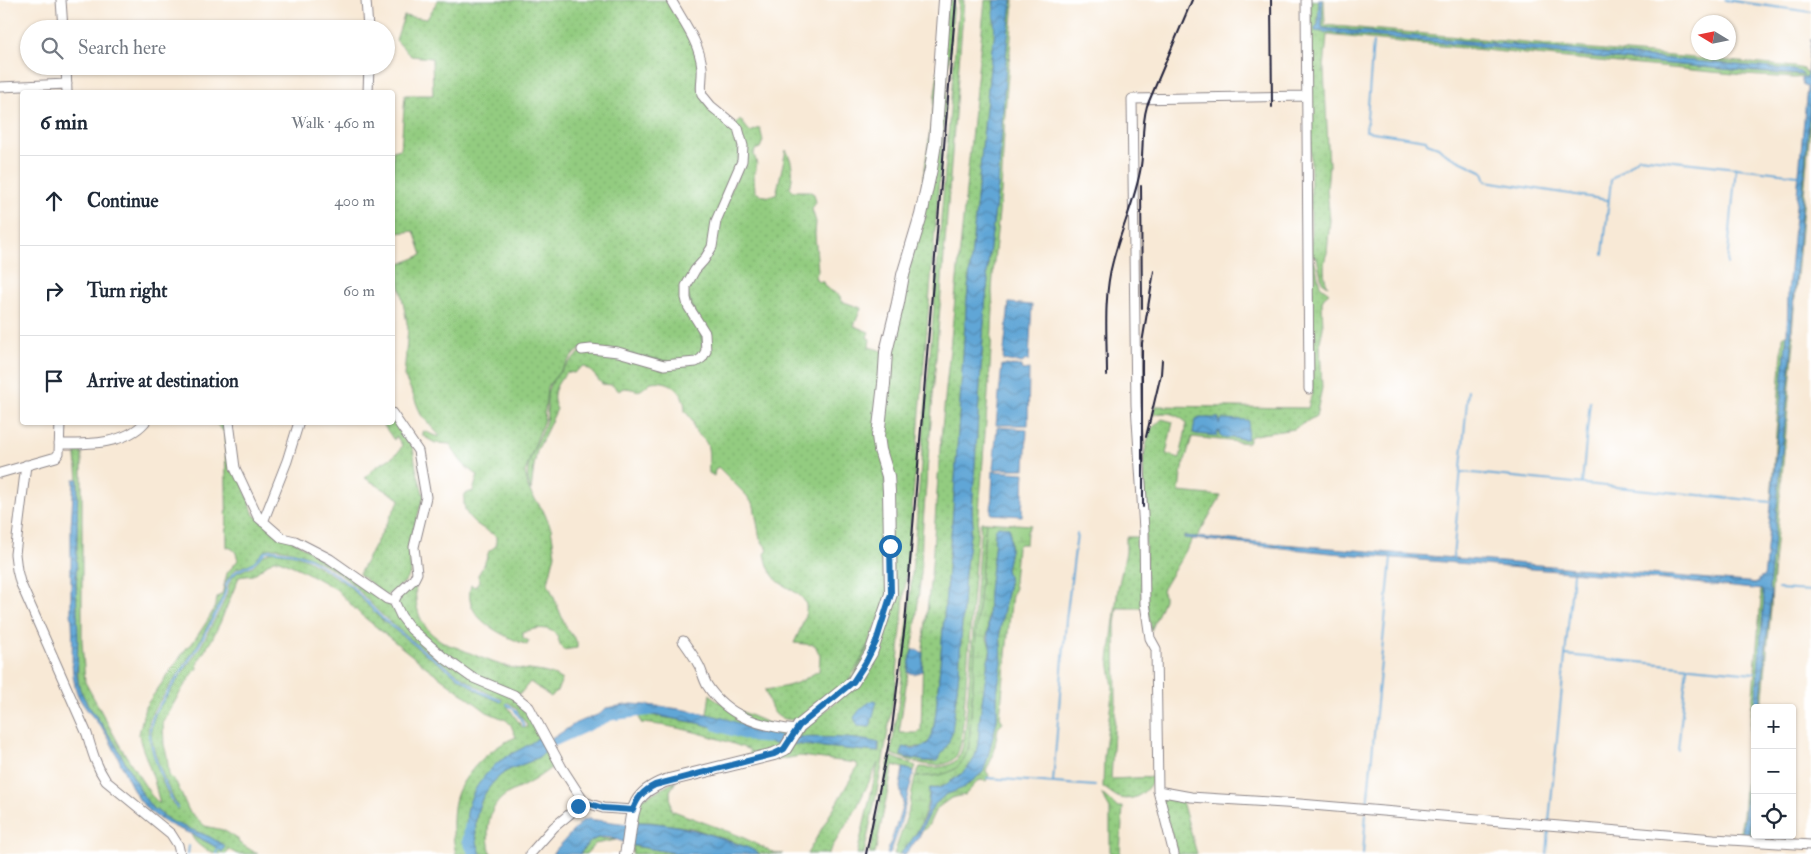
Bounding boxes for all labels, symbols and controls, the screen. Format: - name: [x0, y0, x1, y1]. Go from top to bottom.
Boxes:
- north arrow: [1691, 15, 1736, 60]
- search box: [20, 20, 395, 75]
- icon: search: [38, 34, 66, 62]
- text: Search here: [78, 36, 166, 60]
- text: 6 min: [40, 109, 88, 136]
- text: Walk · 460 m: [291, 113, 375, 133]
- icon: ahead: [40, 187, 68, 215]
- text: Continue: [87, 189, 158, 213]
- text: 400 m: [334, 191, 375, 211]
- icon: right: [40, 277, 68, 305]
- text: Turn right: [87, 279, 167, 303]
- text: 60 m: [343, 281, 375, 301]
- icon: arrive: [40, 367, 68, 395]
- text: Arrive at destination: [87, 369, 239, 393]
- route start: [879, 535, 902, 558]
- map controls: [1751, 704, 1796, 839]
- button: +: [1751, 704, 1796, 749]
- button: −: [1751, 749, 1796, 794]
- button: locate: [1751, 794, 1796, 839]
- route end: [567, 795, 590, 818]

